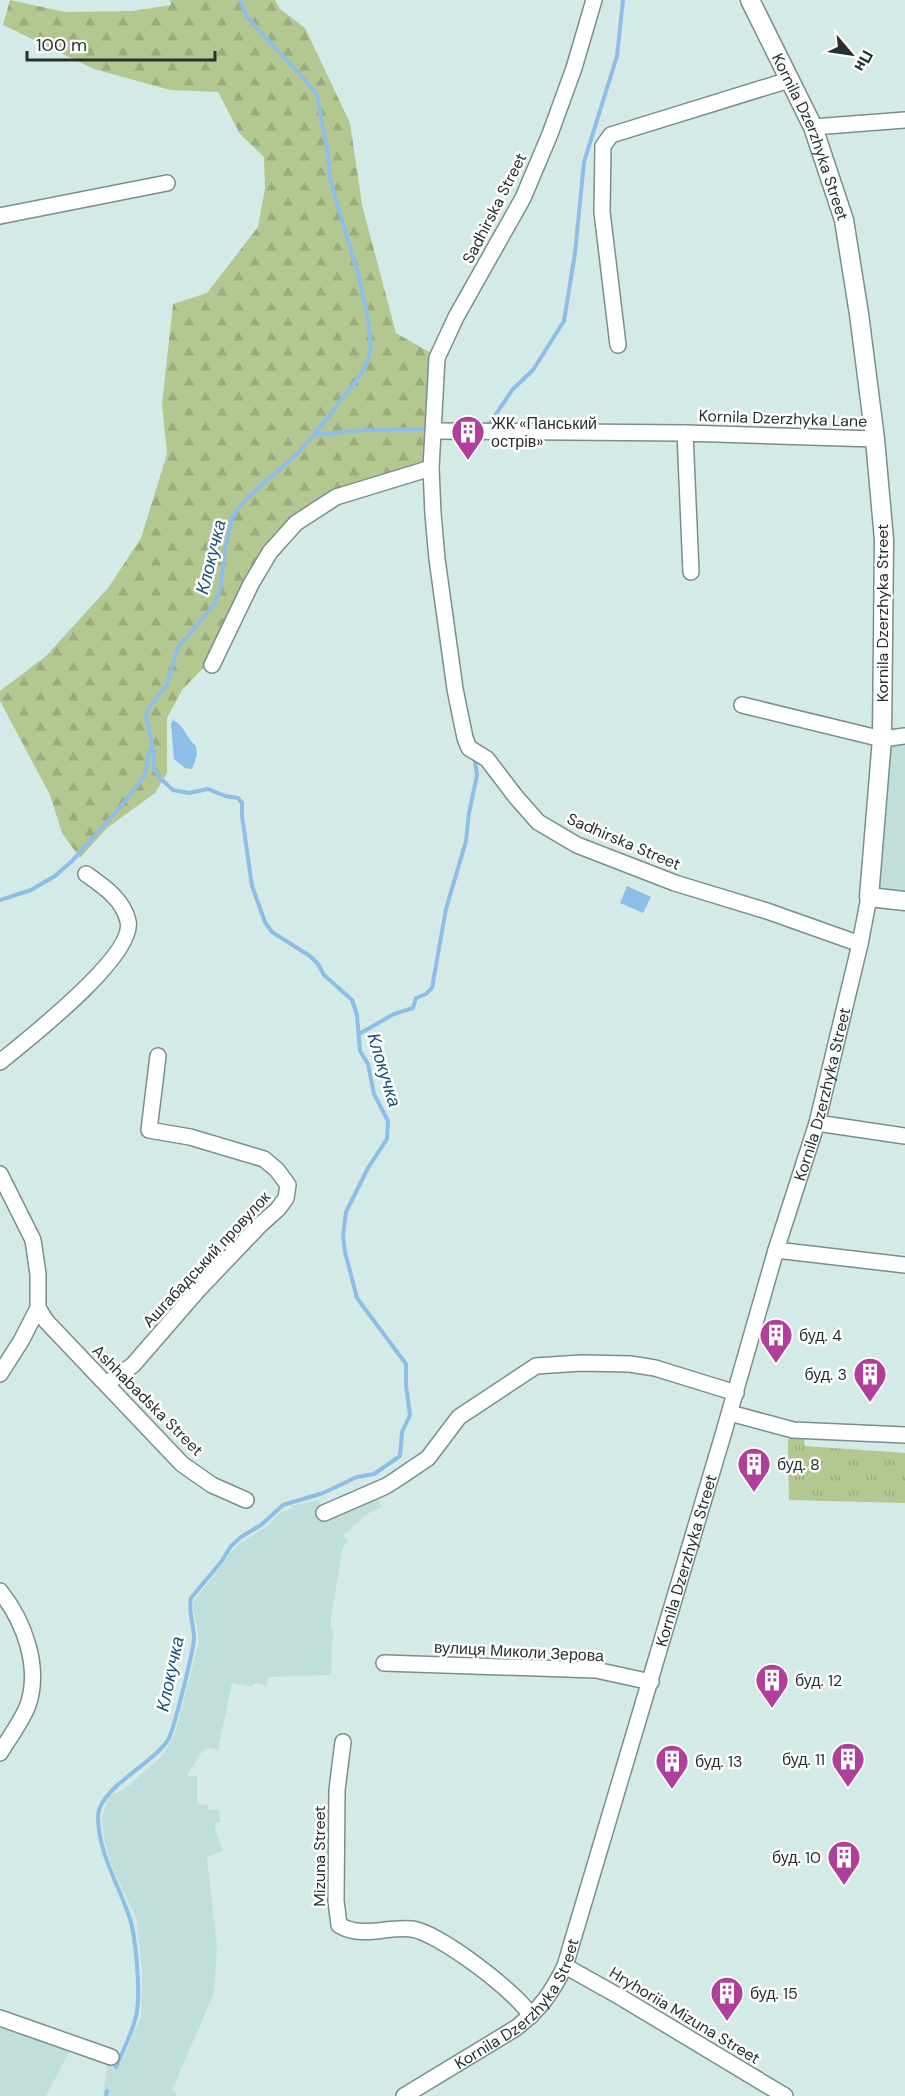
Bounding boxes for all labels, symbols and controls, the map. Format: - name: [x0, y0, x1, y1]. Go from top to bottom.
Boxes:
- scale bar: [27, 24, 214, 62]
- north arrow: [821, 24, 881, 84]
- text: 100 m: [36, 33, 87, 57]
- text: Пн: [849, 47, 878, 75]
- street label: Kornila Dzerzhyka Street: [767, 50, 853, 223]
- street label: Sadhirska Street: [458, 149, 531, 267]
- street label: Kornila Dzerzhyka Lane: [698, 405, 868, 432]
- place label: ЖК «Панський острів»: [491, 413, 597, 452]
- building icon: ЖК «Панський острів»: [450, 414, 486, 461]
- water label: Клокучка: [190, 517, 232, 597]
- street label: Kornila Dzerzhyka Street: [872, 524, 893, 702]
- street label: Sadhirska Street: [564, 808, 684, 875]
- street label: Kornila Dzerzhyka Street: [789, 1005, 855, 1184]
- water label: Клокучка: [361, 1030, 407, 1110]
- street label: Ашгабадський провулок: [138, 1186, 275, 1332]
- building icon: буд. 4: [758, 1317, 794, 1364]
- place label: буд. 4: [799, 1325, 842, 1346]
- street label: Ashhabadska Street: [88, 1340, 208, 1460]
- building icon: буд. 3: [852, 1356, 888, 1403]
- place label: буд. 3: [805, 1364, 847, 1385]
- building icon: буд. 8: [736, 1446, 772, 1493]
- place label: буд. 8: [777, 1454, 820, 1475]
- street label: Kornila Dzerzhyka Street: [651, 1472, 722, 1649]
- water label: Клокучка: [150, 1634, 190, 1714]
- street label: вулиця Миколи Зерова: [433, 1637, 605, 1666]
- building icon: буд. 12: [754, 1662, 790, 1709]
- place label: буд. 12: [795, 1670, 842, 1691]
- building icon: буд. 11: [830, 1741, 866, 1788]
- building icon: буд. 13: [654, 1743, 690, 1790]
- place label: буд. 11: [782, 1749, 825, 1770]
- place label: буд. 13: [695, 1751, 743, 1772]
- street label: Mizuna Street: [309, 1805, 330, 1907]
- building icon: буд. 10: [826, 1839, 862, 1886]
- place label: буд. 10: [772, 1847, 821, 1868]
- street label: Kornila Dzerzhyka Street: [451, 1936, 584, 2074]
- street label: Hryhoriia Mizuna Street: [606, 1962, 764, 2069]
- building icon: буд. 15: [709, 1975, 745, 2022]
- place label: буд. 15: [750, 1983, 798, 2004]

